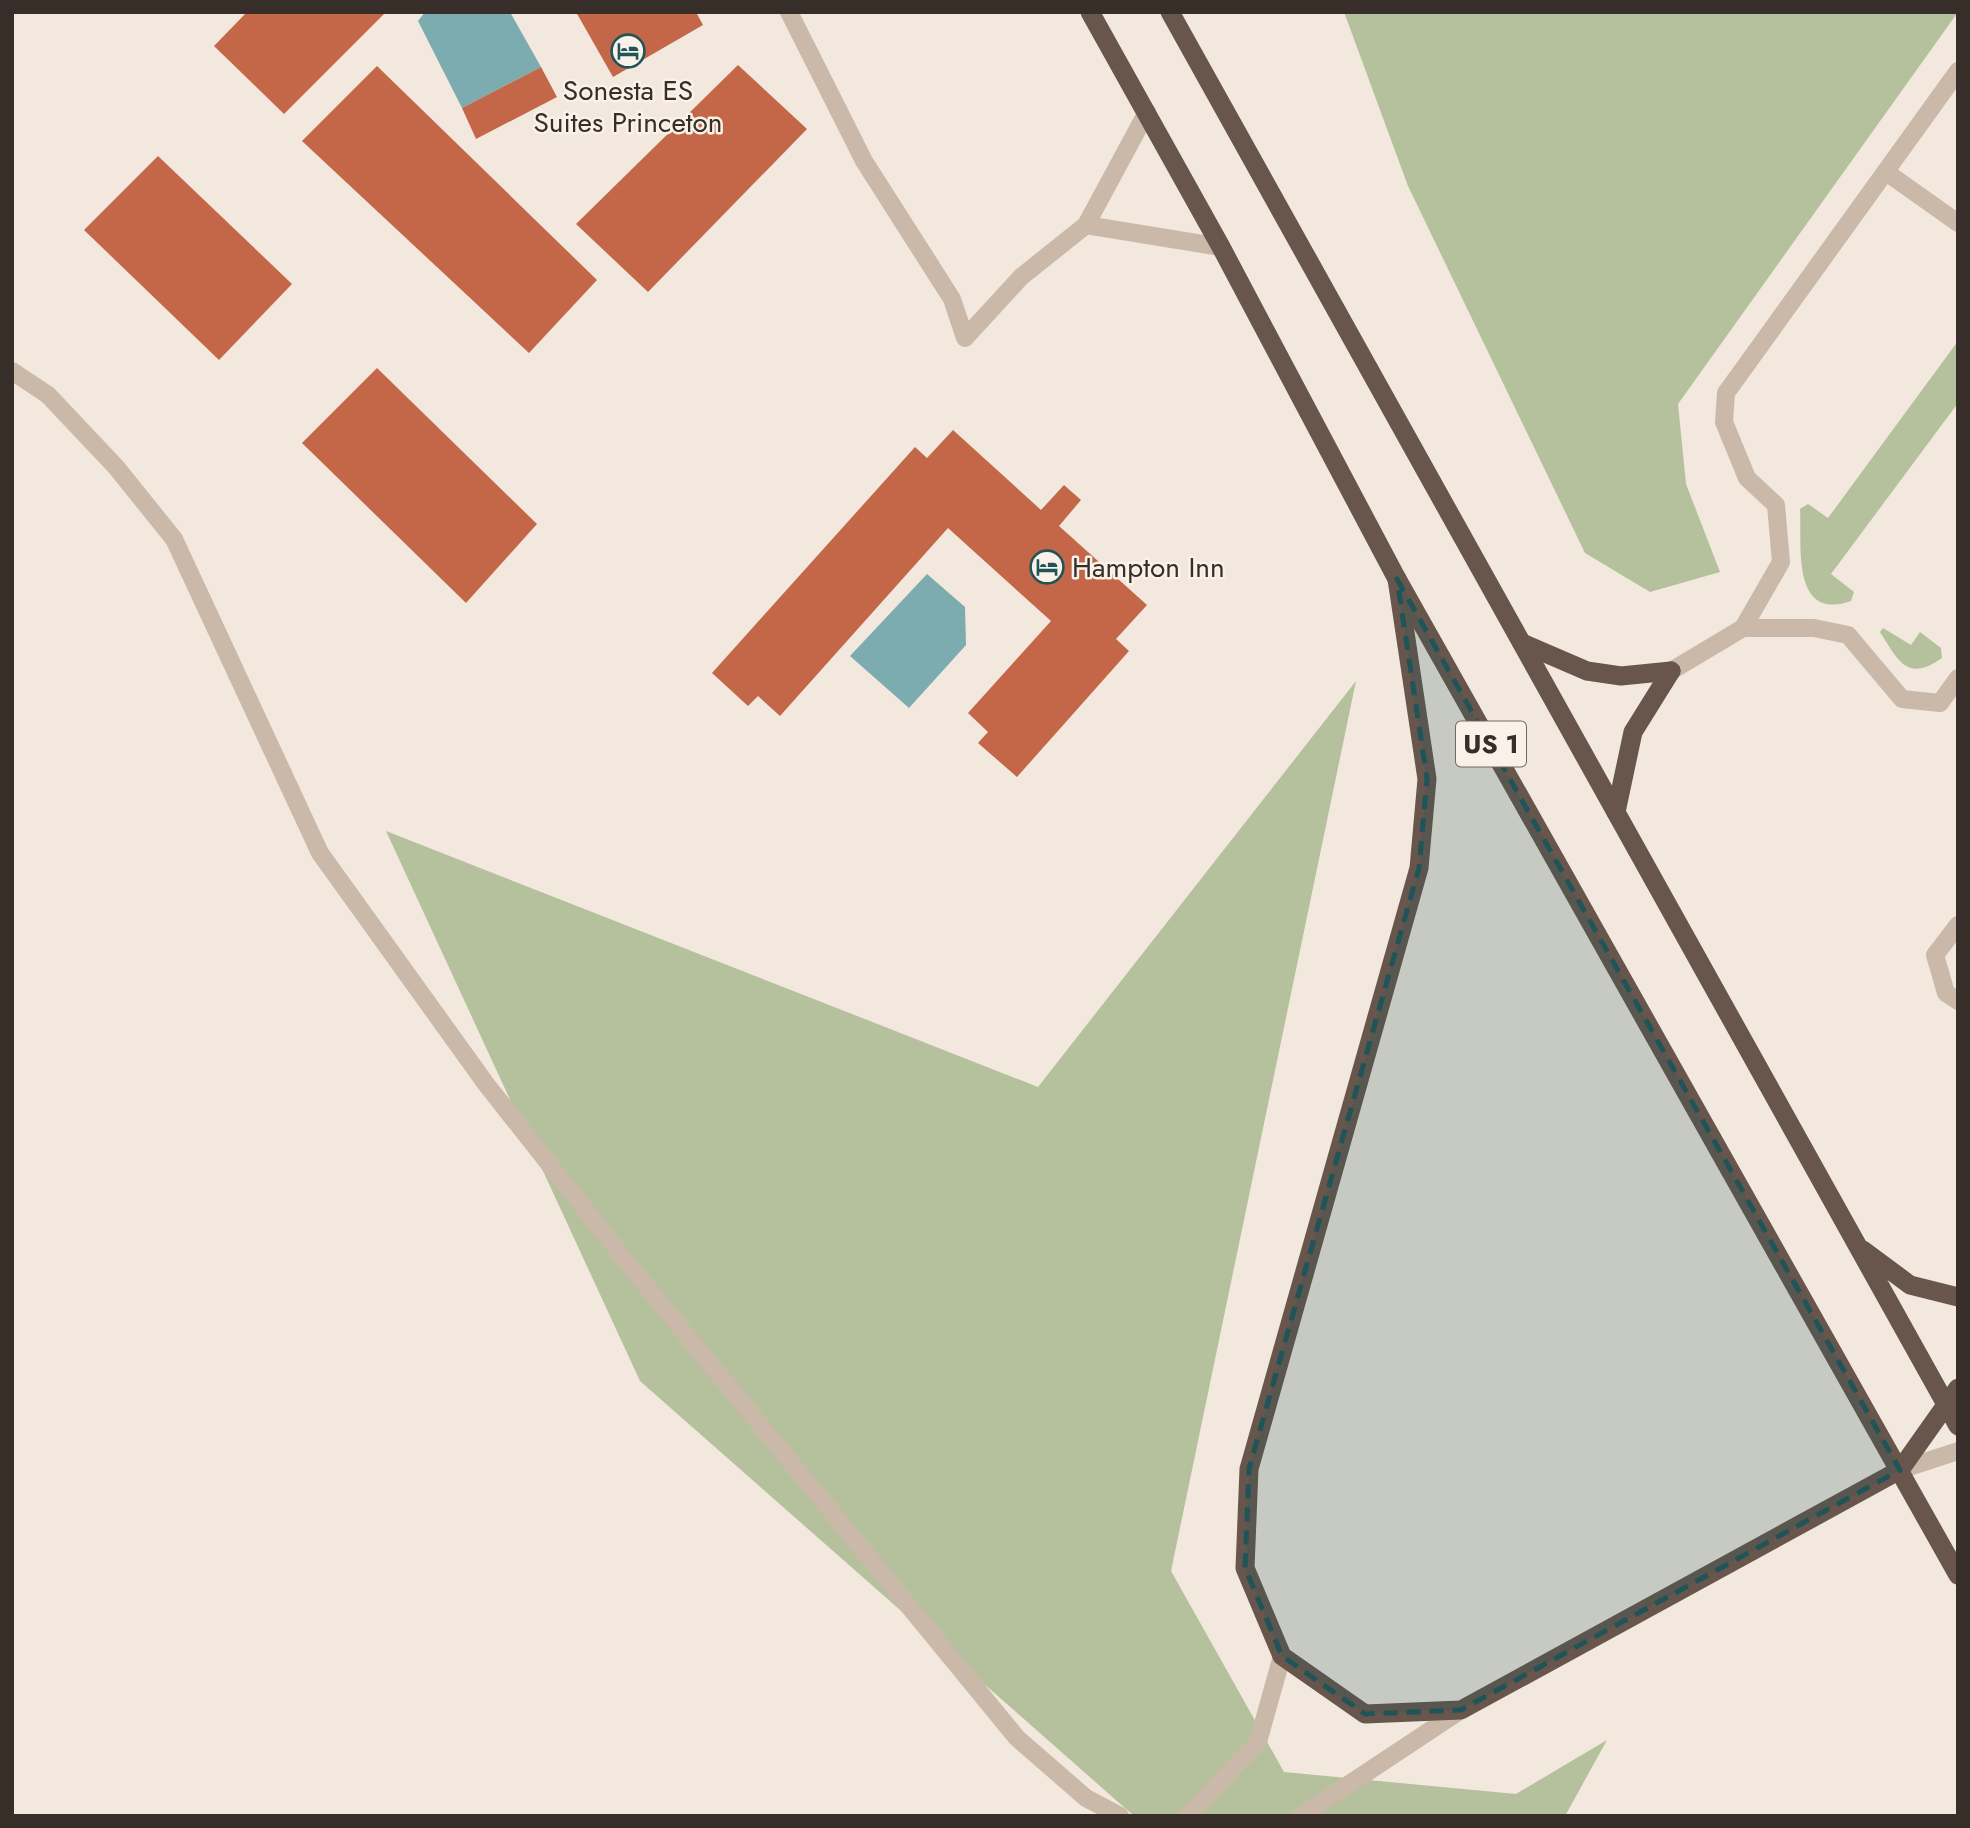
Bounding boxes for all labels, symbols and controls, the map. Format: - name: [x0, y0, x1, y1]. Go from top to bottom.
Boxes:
- hotel icon: Sonesta ES Suites Princeton: [609, 32, 647, 70]
- place label: Sonesta ES Suites Princeton: [533, 70, 723, 143]
- place label: Hampton Inn: [1072, 547, 1225, 588]
- hotel icon: Hampton Inn: [1028, 548, 1066, 586]
- road number: US 1: [1456, 722, 1526, 766]

